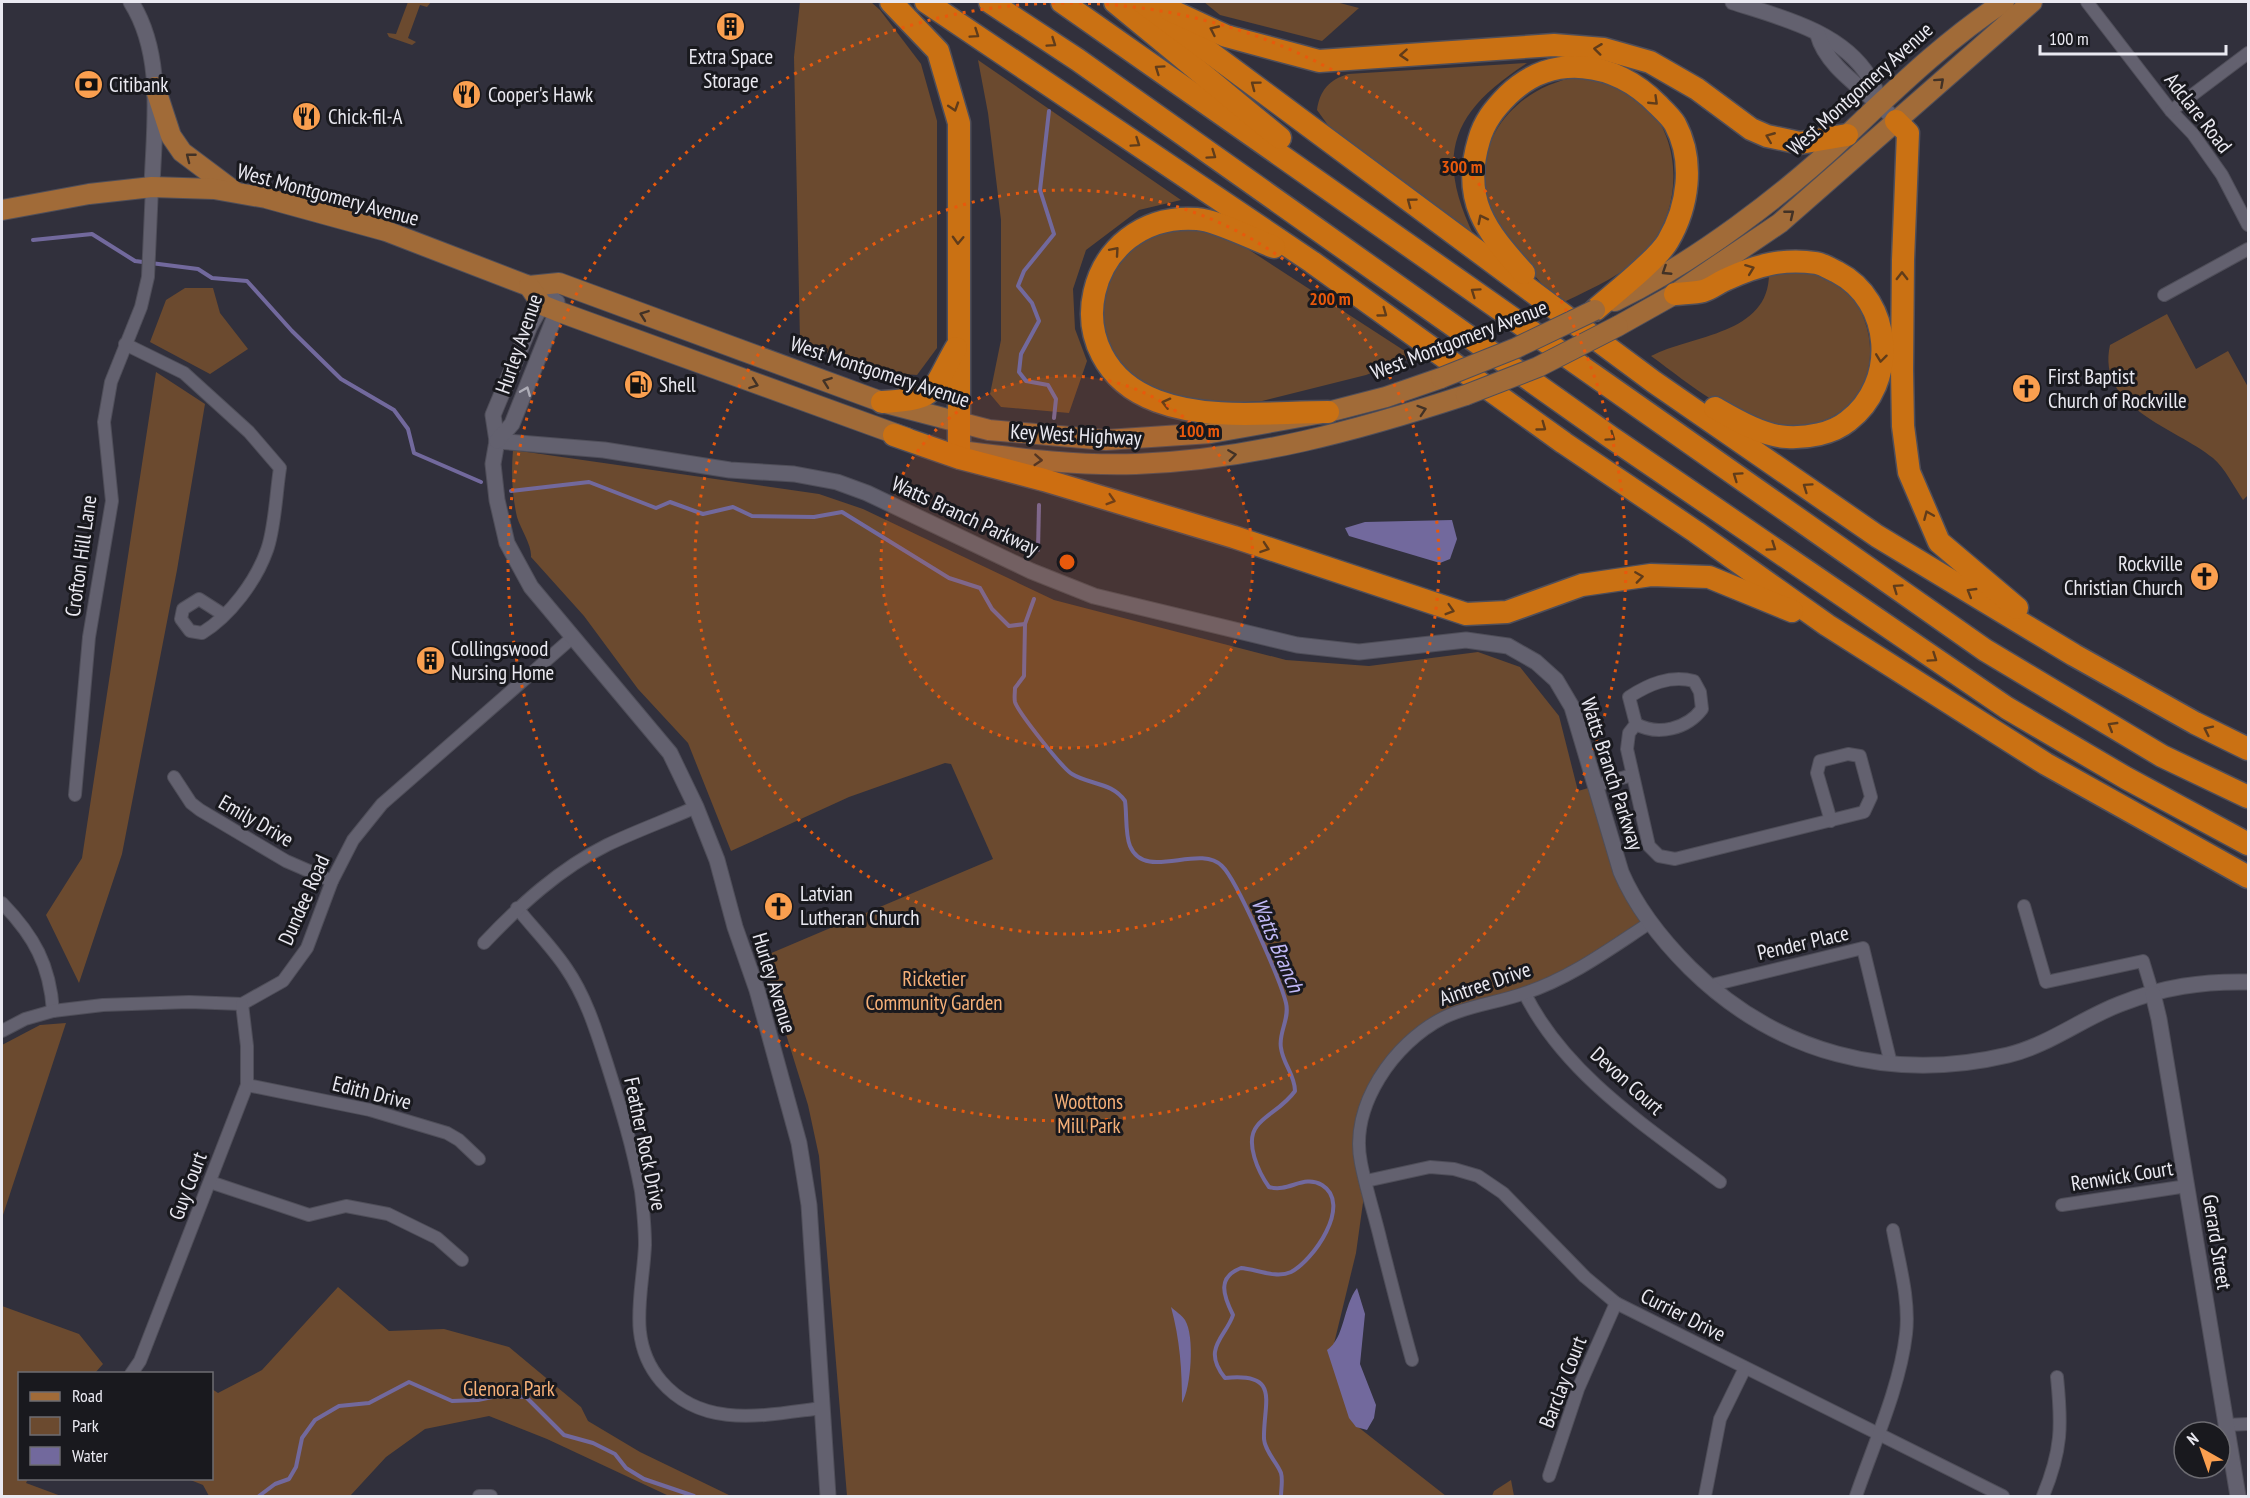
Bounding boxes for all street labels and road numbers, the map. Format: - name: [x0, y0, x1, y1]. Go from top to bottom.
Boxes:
- street label: West Montgomery Avenue: [1781, 16, 1938, 161]
- street label: Adclare Road: [2159, 67, 2238, 158]
- street label: West Montgomery Avenue: [234, 157, 422, 232]
- street label: Hurley Avenue: [489, 290, 548, 397]
- street label: West Montgomery Avenue: [1367, 293, 1551, 386]
- street label: West Montgomery Avenue: [787, 330, 973, 413]
- street label: Key West Highway: [1010, 418, 1142, 451]
- street label: Watts Branch Parkway: [887, 470, 1043, 561]
- street label: Crofton Hill Lane: [59, 494, 102, 618]
- street label: Watts Branch Parkway: [1575, 694, 1650, 854]
- street label: Emily Drive: [214, 788, 299, 853]
- street label: Dundee Road: [272, 850, 335, 949]
- street label: Pender Place: [1754, 919, 1851, 966]
- street label: Hurley Avenue: [746, 929, 803, 1036]
- street label: Aintree Drive: [1436, 955, 1534, 1012]
- street label: Devon Court: [1585, 1041, 1670, 1121]
- street label: Edith Drive: [330, 1070, 414, 1115]
- street label: Feather Rock Drive: [618, 1075, 673, 1213]
- street label: Guy Court: [162, 1148, 213, 1224]
- street label: Renwick Court: [2069, 1154, 2175, 1197]
- street label: Gerard Street: [2197, 1192, 2238, 1292]
- street label: Currier Drive: [1636, 1282, 1730, 1347]
- street label: Barclay Court: [1533, 1332, 1592, 1431]

